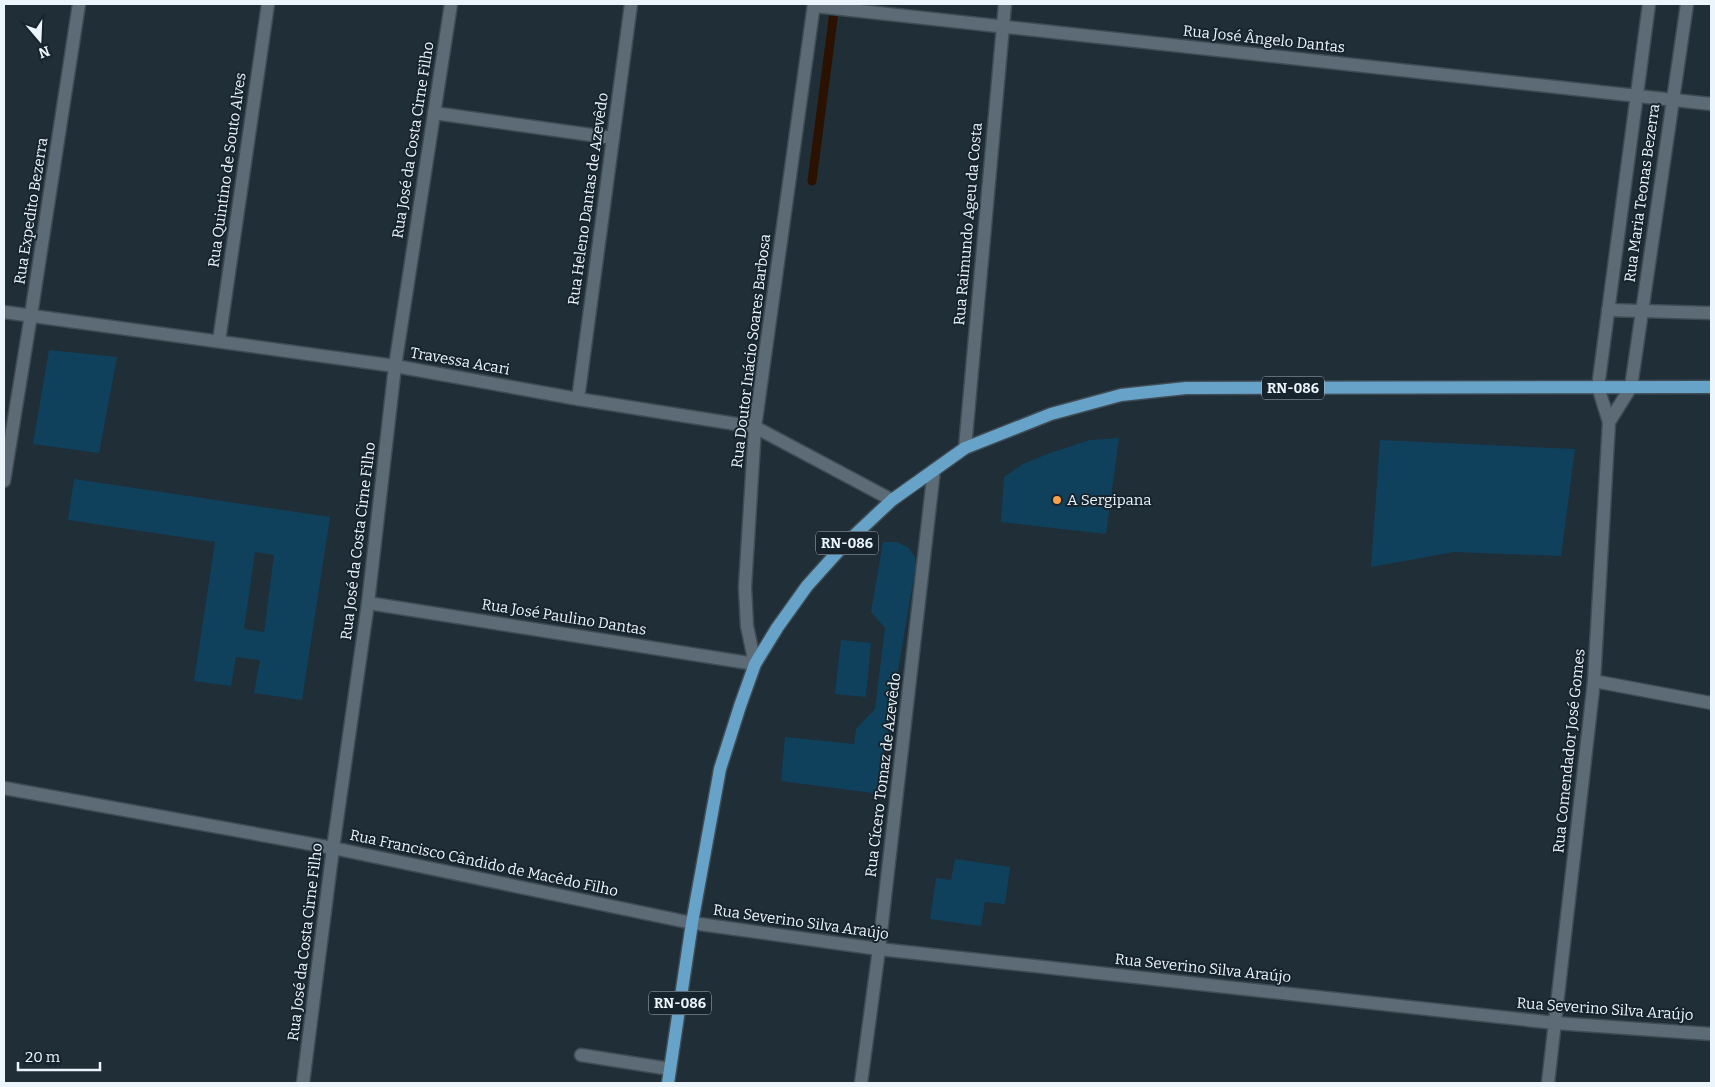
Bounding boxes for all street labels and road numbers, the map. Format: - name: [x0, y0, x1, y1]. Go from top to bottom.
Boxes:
- street label: Rua José Ângelo Dantas: [1182, 22, 1346, 56]
- street label: Rua José da Costa Cirne Filho: [389, 40, 437, 240]
- street label: Rua Quintino de Souto Alves: [204, 71, 250, 269]
- street label: Rua Heleno Dantas de Azevêdo: [564, 92, 612, 306]
- street label: Rua Maria Teonas Bezerra: [1621, 103, 1663, 283]
- street label: Rua Raimundo Ageu da Costa: [950, 122, 986, 326]
- street label: Rua Expedito Bezerra: [11, 136, 51, 286]
- street label: Rua Doutor Inácio Soares Barbosa: [728, 233, 774, 469]
- street label: Travessa Acari: [409, 343, 512, 379]
- road number: RN-086: [1262, 376, 1324, 399]
- street label: Rua José da Costa Cirne Filho: [337, 441, 379, 641]
- road number: RN-086: [816, 532, 878, 554]
- street label: Rua José Paulino Dantas: [480, 595, 648, 639]
- street label: Rua Comendador José Gomes: [1549, 648, 1589, 854]
- street label: Rua Cícero Tomaz de Azevêdo: [862, 672, 904, 878]
- street label: Rua Francisco Cândido de Macêdo Filho: [348, 826, 620, 900]
- street label: Rua José da Costa Cirne Filho: [284, 842, 326, 1042]
- street label: Rua Severino Silva Araújo: [712, 901, 890, 943]
- street label: Rua Severino Silva Araújo: [1114, 950, 1292, 986]
- road number: RN-086: [649, 991, 711, 1014]
- street label: Rua Severino Silva Araújo: [1516, 994, 1694, 1024]

